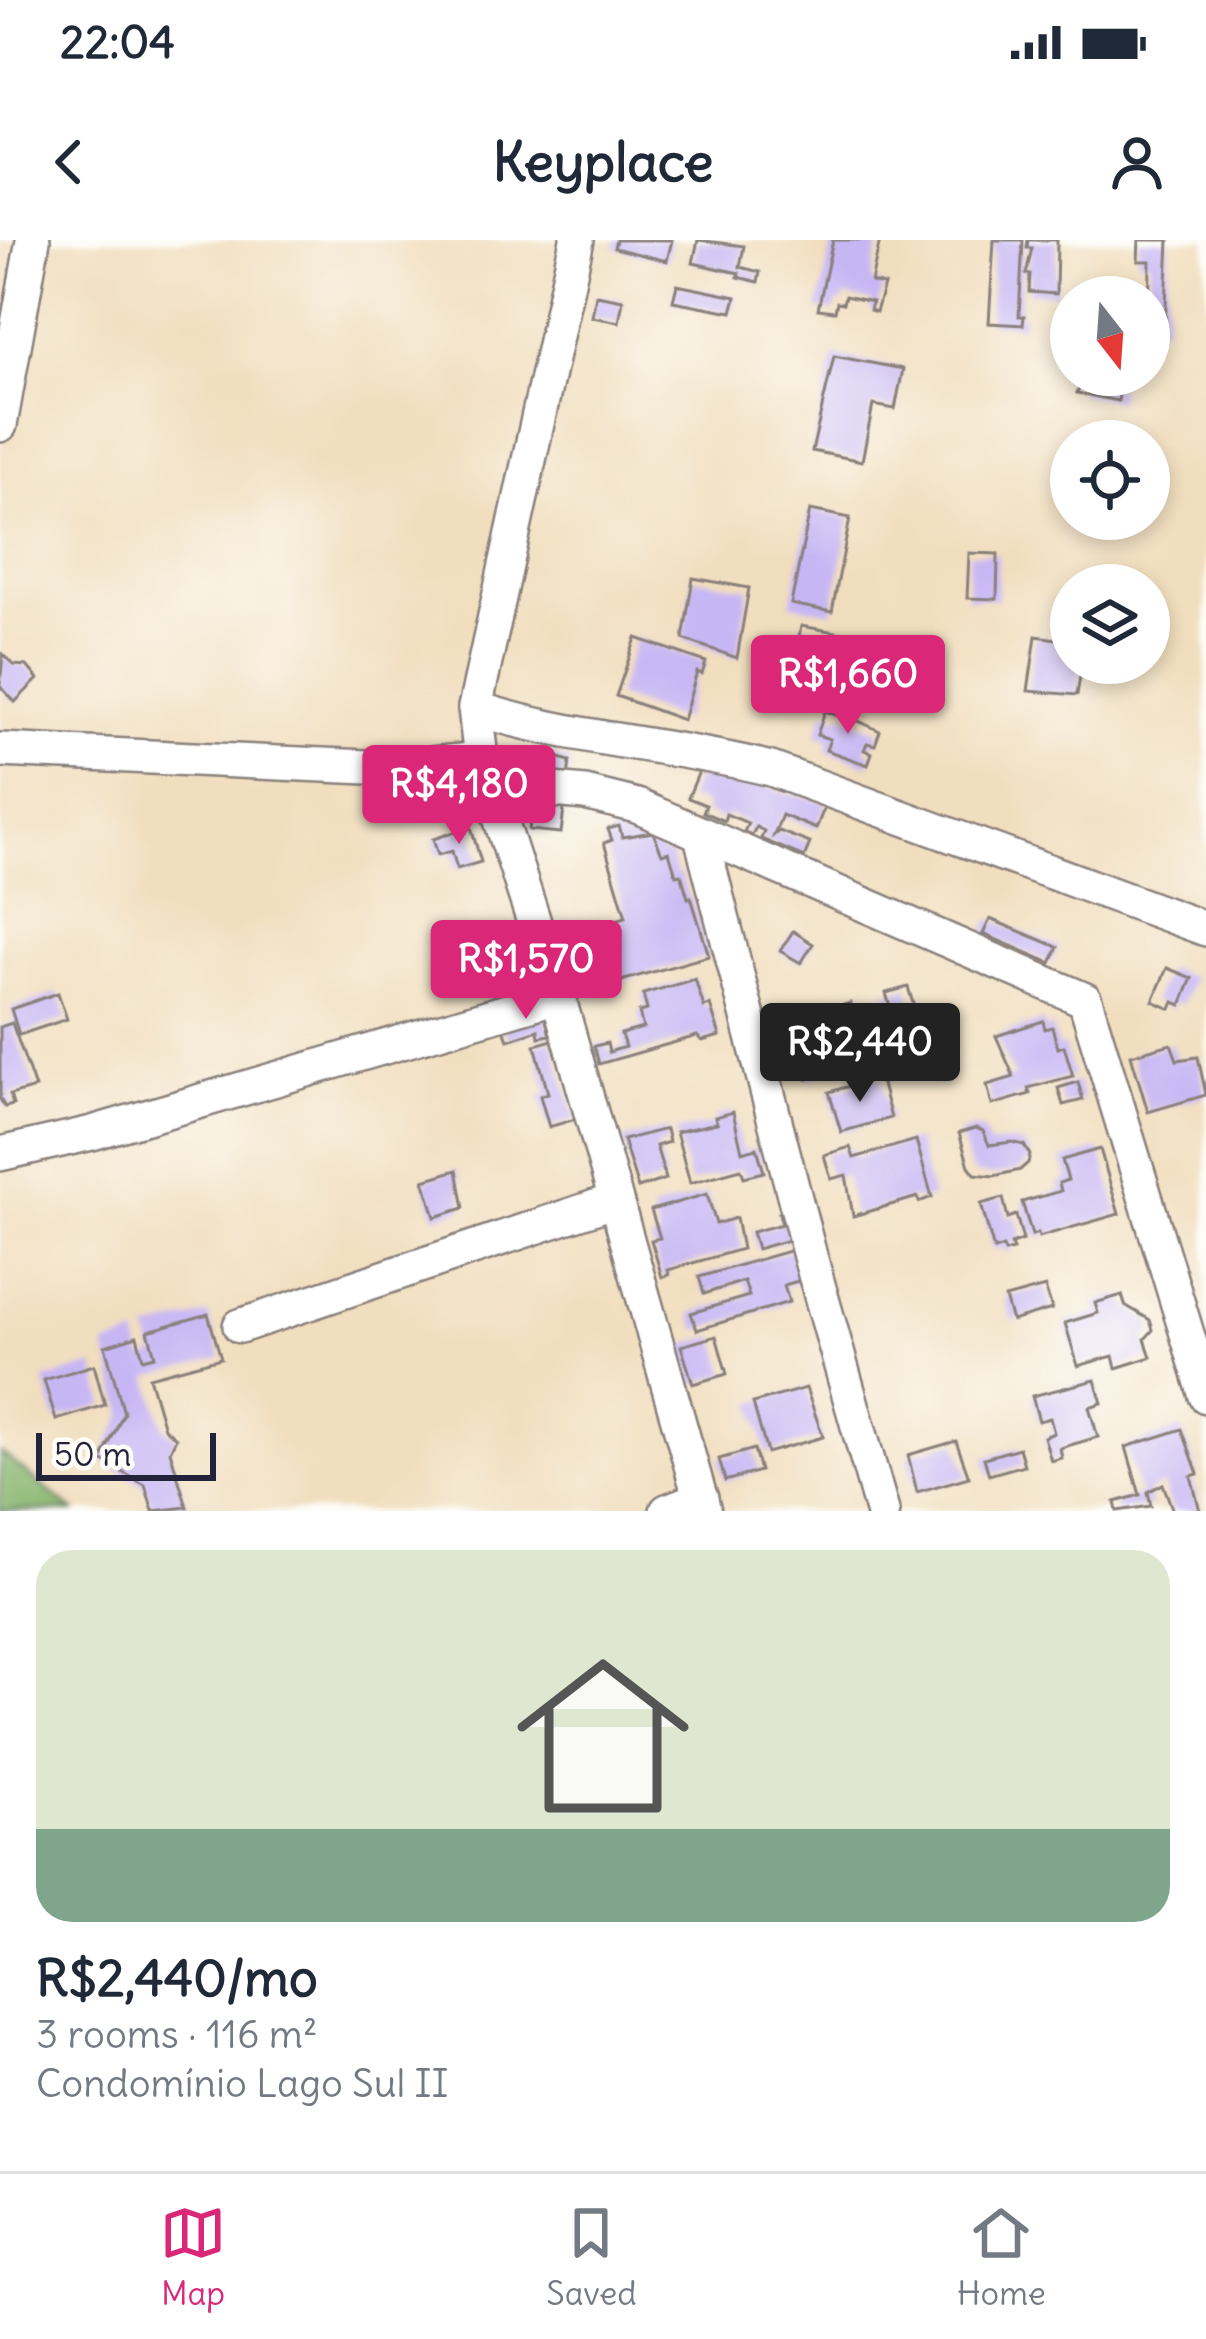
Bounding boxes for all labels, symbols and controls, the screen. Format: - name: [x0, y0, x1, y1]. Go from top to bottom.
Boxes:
- text: 22:04: [60, 14, 175, 70]
- text: Keyplace: [493, 128, 713, 196]
- icon: back: [36, 129, 102, 195]
- icon: person: [1104, 129, 1170, 195]
- north arrow: [1050, 276, 1170, 396]
- map controls: [1050, 276, 1170, 684]
- button: locate: [1050, 420, 1170, 540]
- button: layers: [1050, 564, 1170, 684]
- pin: R$1,660: [737, 635, 959, 737]
- text: R$1,660: [778, 649, 918, 698]
- pin: R$4,180: [348, 745, 570, 847]
- text: R$4,180: [389, 759, 529, 808]
- pin: R$1,570: [415, 920, 637, 1022]
- text: R$1,570: [458, 934, 594, 983]
- pin: R$2,440: [749, 1003, 971, 1105]
- text: R$2,440: [787, 1017, 933, 1066]
- scale bar: [36, 1427, 216, 1480]
- text: 50 m: [54, 1433, 131, 1475]
- icon: home: [495, 1628, 711, 1844]
- text: R$2,440/mo: [36, 1946, 318, 2010]
- text: 3 rooms · 116 m²: [36, 2010, 318, 2059]
- text: Condomínio Lago Sul II: [36, 2059, 449, 2108]
- tab: Map: [160, 2200, 226, 2314]
- tab: Saved: [546, 2200, 637, 2314]
- tab: Home: [957, 2200, 1046, 2314]

